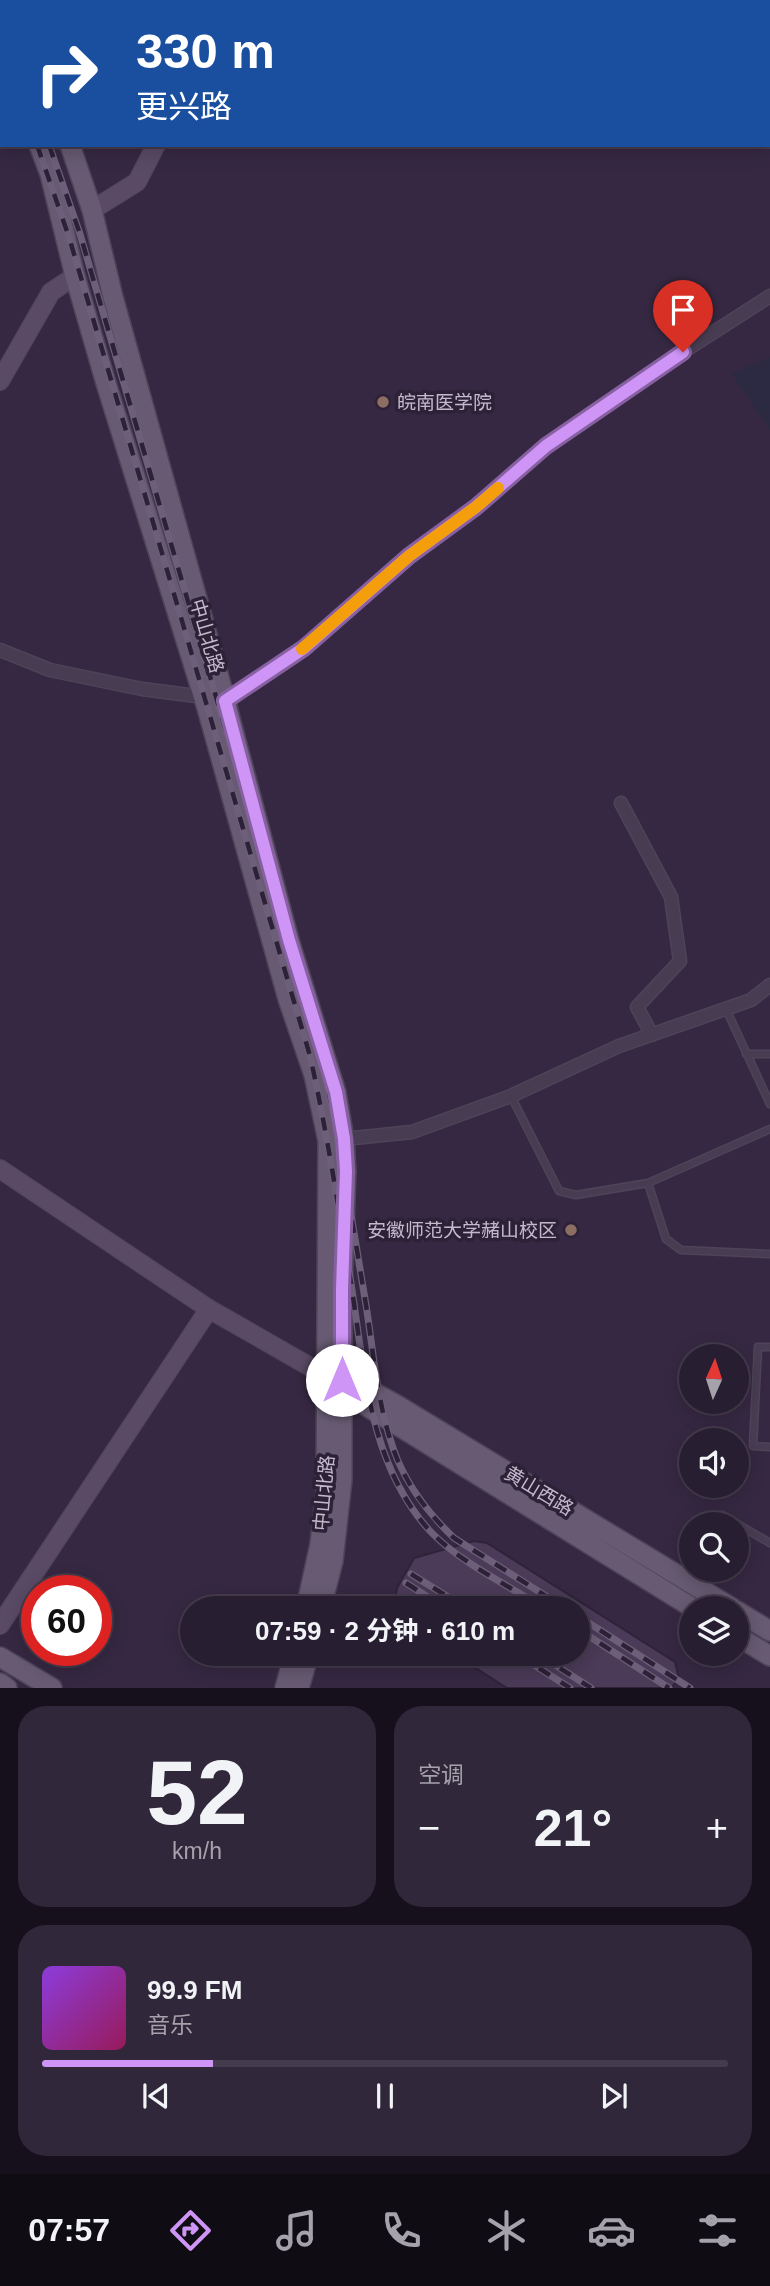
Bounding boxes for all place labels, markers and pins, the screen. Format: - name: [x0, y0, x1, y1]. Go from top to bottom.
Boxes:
- pin: [653, 280, 713, 352]
- place label: 皖南医学院: [397, 392, 492, 413]
- marker: 皖南医学院: [375, 394, 391, 410]
- place label: 安徽师范大学赭山校区: [367, 1220, 557, 1241]
- marker: 安徽师范大学赭山校区: [563, 1222, 579, 1238]

